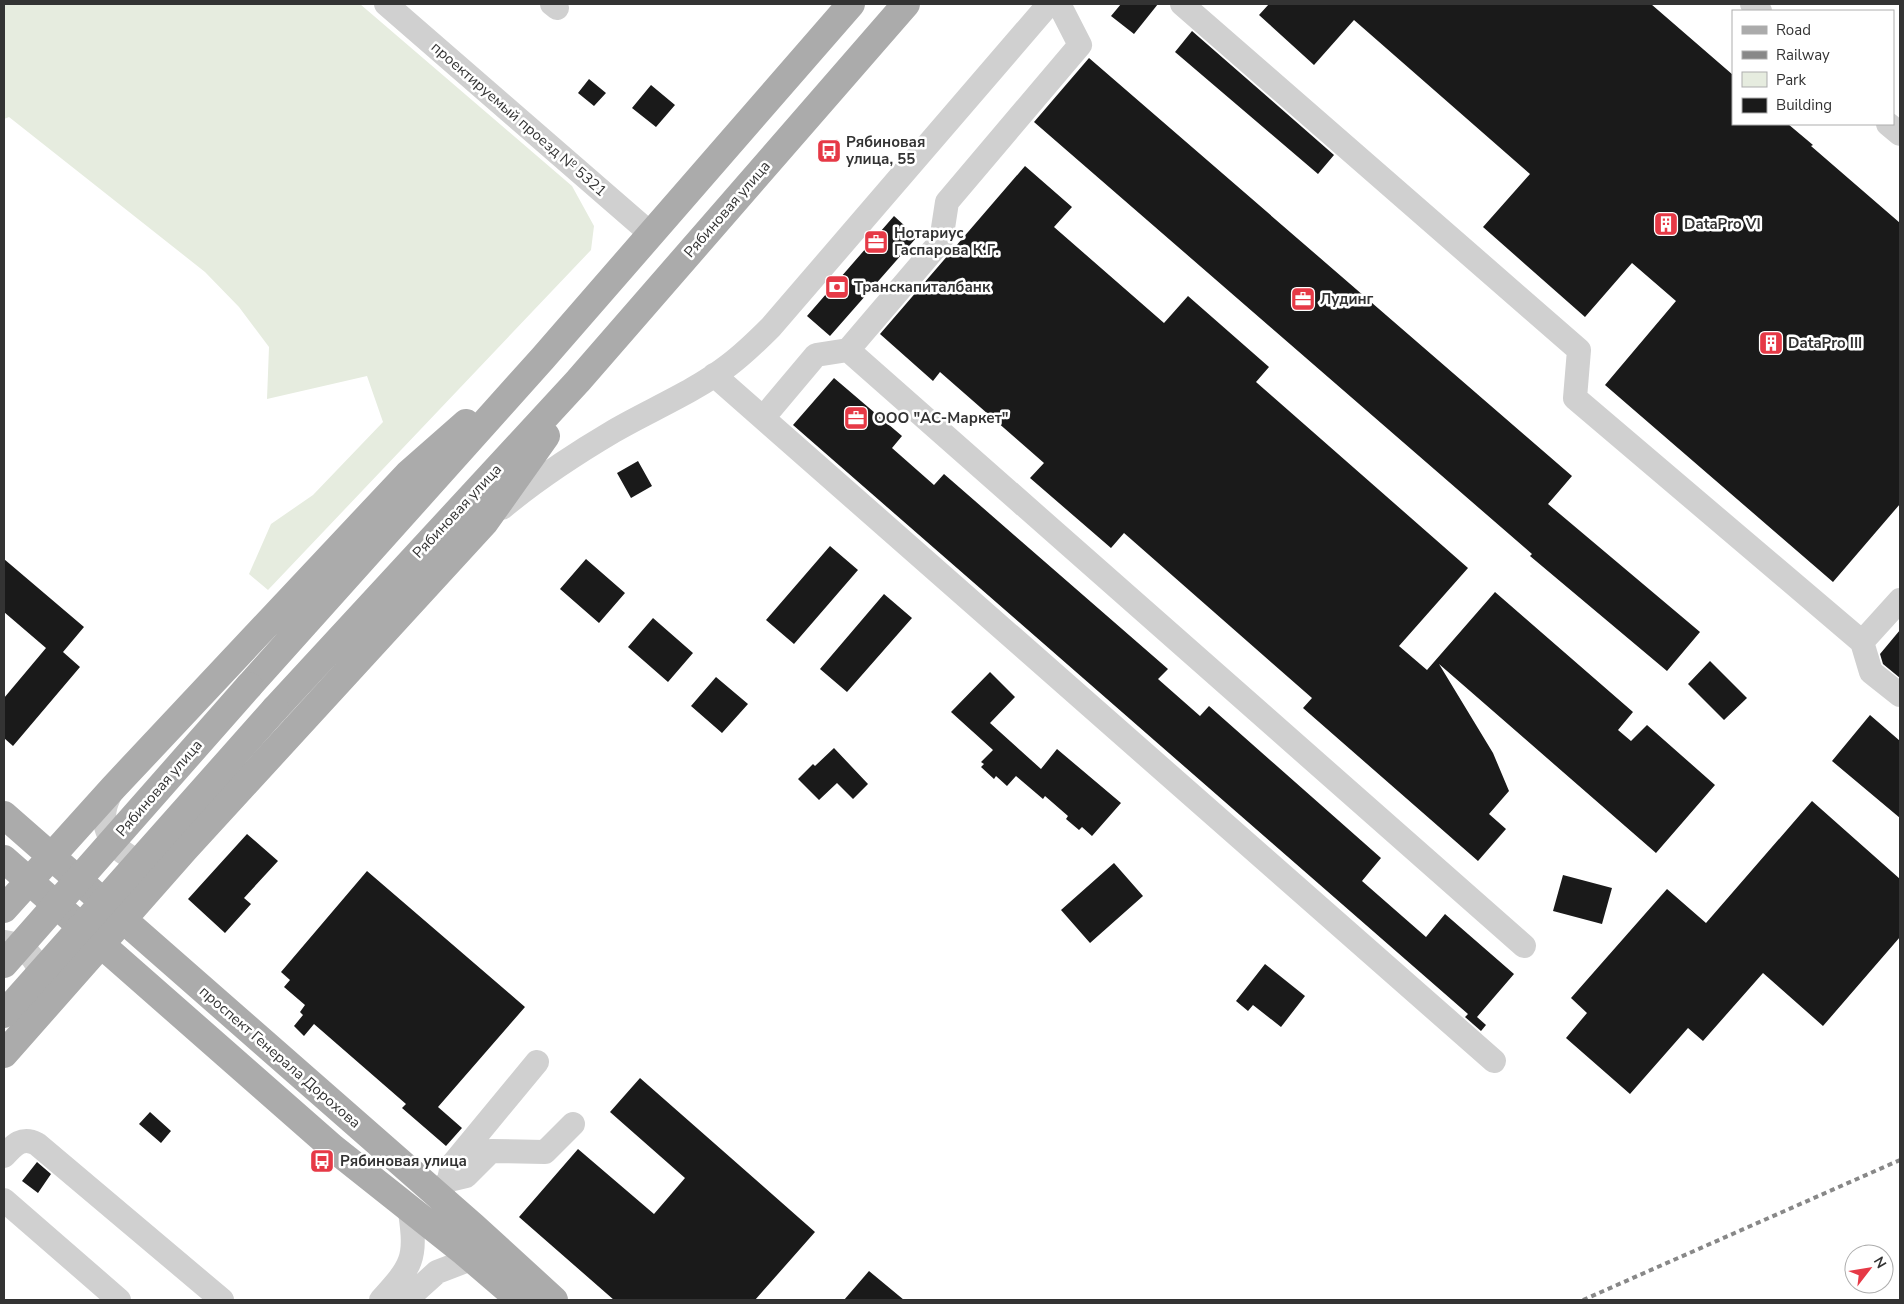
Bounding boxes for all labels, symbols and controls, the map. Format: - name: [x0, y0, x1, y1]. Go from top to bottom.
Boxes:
- legend: [1732, 10, 1894, 125]
- text: Road: [1776, 20, 1811, 40]
- street label: проектируемый проезд № 5321: [427, 37, 611, 201]
- text: Railway: [1776, 45, 1830, 65]
- text: Park: [1776, 70, 1806, 90]
- text: Building: [1776, 95, 1832, 115]
- place label: Рябиновая улица, 55: [846, 132, 925, 169]
- bus stop icon: Рябиновая улица, 55: [816, 138, 842, 164]
- street label: Рябиновая улица: [679, 156, 775, 262]
- building icon: DataPro VI: [1653, 211, 1679, 237]
- place label: DataPro VI: [1684, 214, 1761, 234]
- place label: Нотариус Гаспарова К.Г.: [894, 223, 999, 260]
- office icon: Нотариус Гаспарова К.Г.: [863, 229, 889, 255]
- bank icon: Транскапиталбанк: [824, 274, 850, 300]
- place label: Транскапиталбанк: [854, 277, 991, 297]
- office icon: Лудинг: [1290, 286, 1316, 312]
- place label: Лудинг: [1320, 289, 1374, 309]
- building icon: DataPro III: [1758, 330, 1784, 356]
- place label: DataPro III: [1788, 333, 1862, 353]
- office icon: ООО "АС-Маркет": [843, 405, 869, 431]
- place label: ООО "АС-Маркет": [874, 408, 1009, 428]
- street label: Рябиновая улица: [408, 459, 506, 563]
- street label: Рябиновая улица: [111, 735, 207, 841]
- street label: проспект Генерала Дорохова: [195, 981, 365, 1133]
- bus stop icon: Рябиновая улица: [309, 1148, 335, 1174]
- place label: Рябиновая улица: [340, 1151, 467, 1171]
- north arrow: [1844, 1244, 1894, 1294]
- text: N: [1869, 1253, 1891, 1272]

